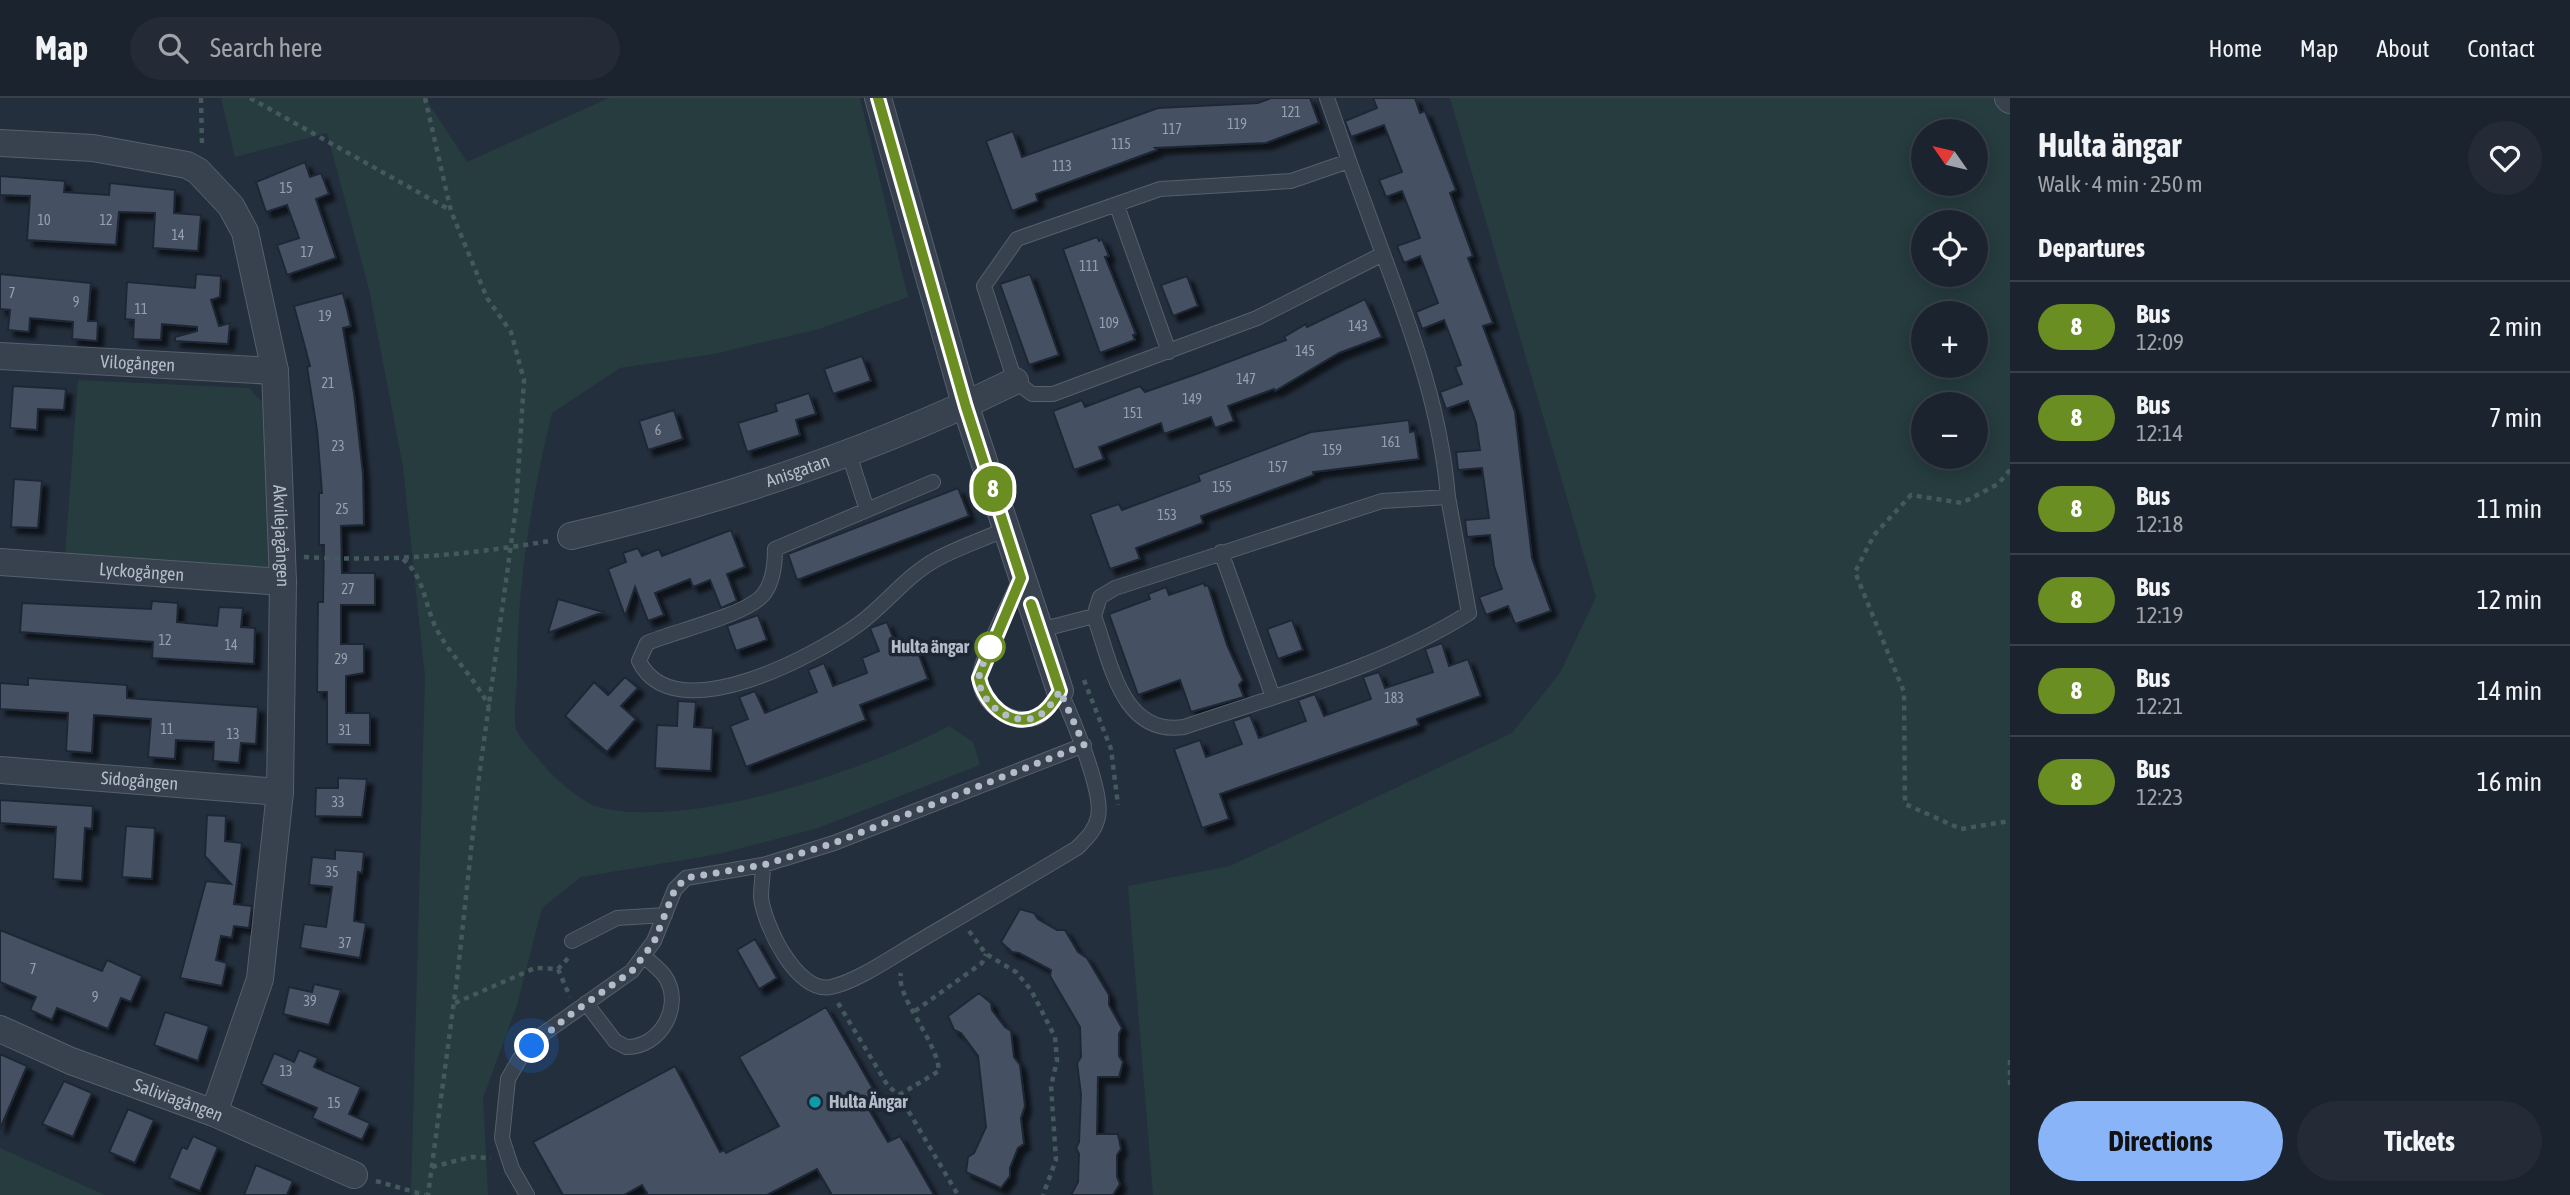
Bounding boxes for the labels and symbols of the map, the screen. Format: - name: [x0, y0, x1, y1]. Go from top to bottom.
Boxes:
- house number: 121: [1281, 104, 1301, 120]
- house number: 119: [1227, 116, 1247, 132]
- north arrow: [1911, 119, 1988, 196]
- house number: 117: [1162, 121, 1182, 137]
- house number: 115: [1111, 136, 1131, 152]
- house number: 113: [1052, 158, 1072, 174]
- house number: 15: [279, 180, 293, 196]
- house number: 10: [37, 212, 51, 228]
- house number: 12: [99, 212, 113, 228]
- house number: 14: [171, 227, 185, 243]
- house number: 17: [300, 244, 314, 260]
- house number: 111: [1079, 258, 1099, 274]
- house number: 7: [9, 285, 15, 301]
- house number: 9: [73, 294, 79, 310]
- house number: 11: [134, 301, 148, 317]
- house number: 19: [318, 308, 332, 324]
- house number: 109: [1099, 315, 1119, 331]
- house number: 143: [1348, 318, 1368, 334]
- house number: 145: [1295, 343, 1315, 359]
- street label: Vilogången: [100, 350, 176, 376]
- house number: 147: [1236, 371, 1256, 387]
- house number: 21: [321, 375, 335, 391]
- house number: 149: [1182, 391, 1202, 407]
- house number: 151: [1123, 405, 1143, 421]
- house number: 6: [655, 422, 662, 438]
- house number: 161: [1381, 434, 1401, 450]
- house number: 23: [331, 438, 345, 454]
- house number: 159: [1322, 442, 1342, 458]
- street label: Anisgatan: [763, 450, 832, 491]
- house number: 157: [1268, 459, 1288, 475]
- line badge: 8: [970, 466, 1016, 512]
- house number: 155: [1212, 479, 1232, 495]
- street label: Akvilejagången: [269, 484, 294, 587]
- house number: 25: [335, 501, 349, 517]
- house number: 153: [1157, 507, 1177, 523]
- street label: Lyckogången: [98, 558, 185, 585]
- house number: 27: [341, 581, 355, 597]
- house number: 12: [158, 632, 172, 648]
- marker: Hulta ängar: [975, 632, 1005, 662]
- place label: Hulta ängar: [891, 636, 970, 657]
- house number: 14: [224, 637, 238, 653]
- house number: 29: [334, 651, 348, 667]
- house number: 183: [1384, 690, 1404, 706]
- house number: 11: [160, 721, 174, 737]
- house number: 31: [338, 722, 352, 738]
- house number: 13: [226, 726, 240, 742]
- street label: Sidogången: [100, 767, 179, 794]
- house number: 33: [331, 794, 345, 810]
- house number: 35: [325, 864, 339, 880]
- house number: 37: [338, 935, 352, 951]
- house number: 7: [30, 961, 36, 977]
- house number: 9: [92, 989, 98, 1005]
- house number: 39: [303, 993, 317, 1009]
- your location: [514, 1028, 549, 1063]
- house number: 13: [279, 1063, 293, 1079]
- street label: Saliviagången: [131, 1074, 226, 1126]
- place label: Hulta Ängar: [829, 1091, 908, 1112]
- marker: Hulta Ängar: [807, 1094, 823, 1110]
- house number: 15: [327, 1095, 341, 1111]

